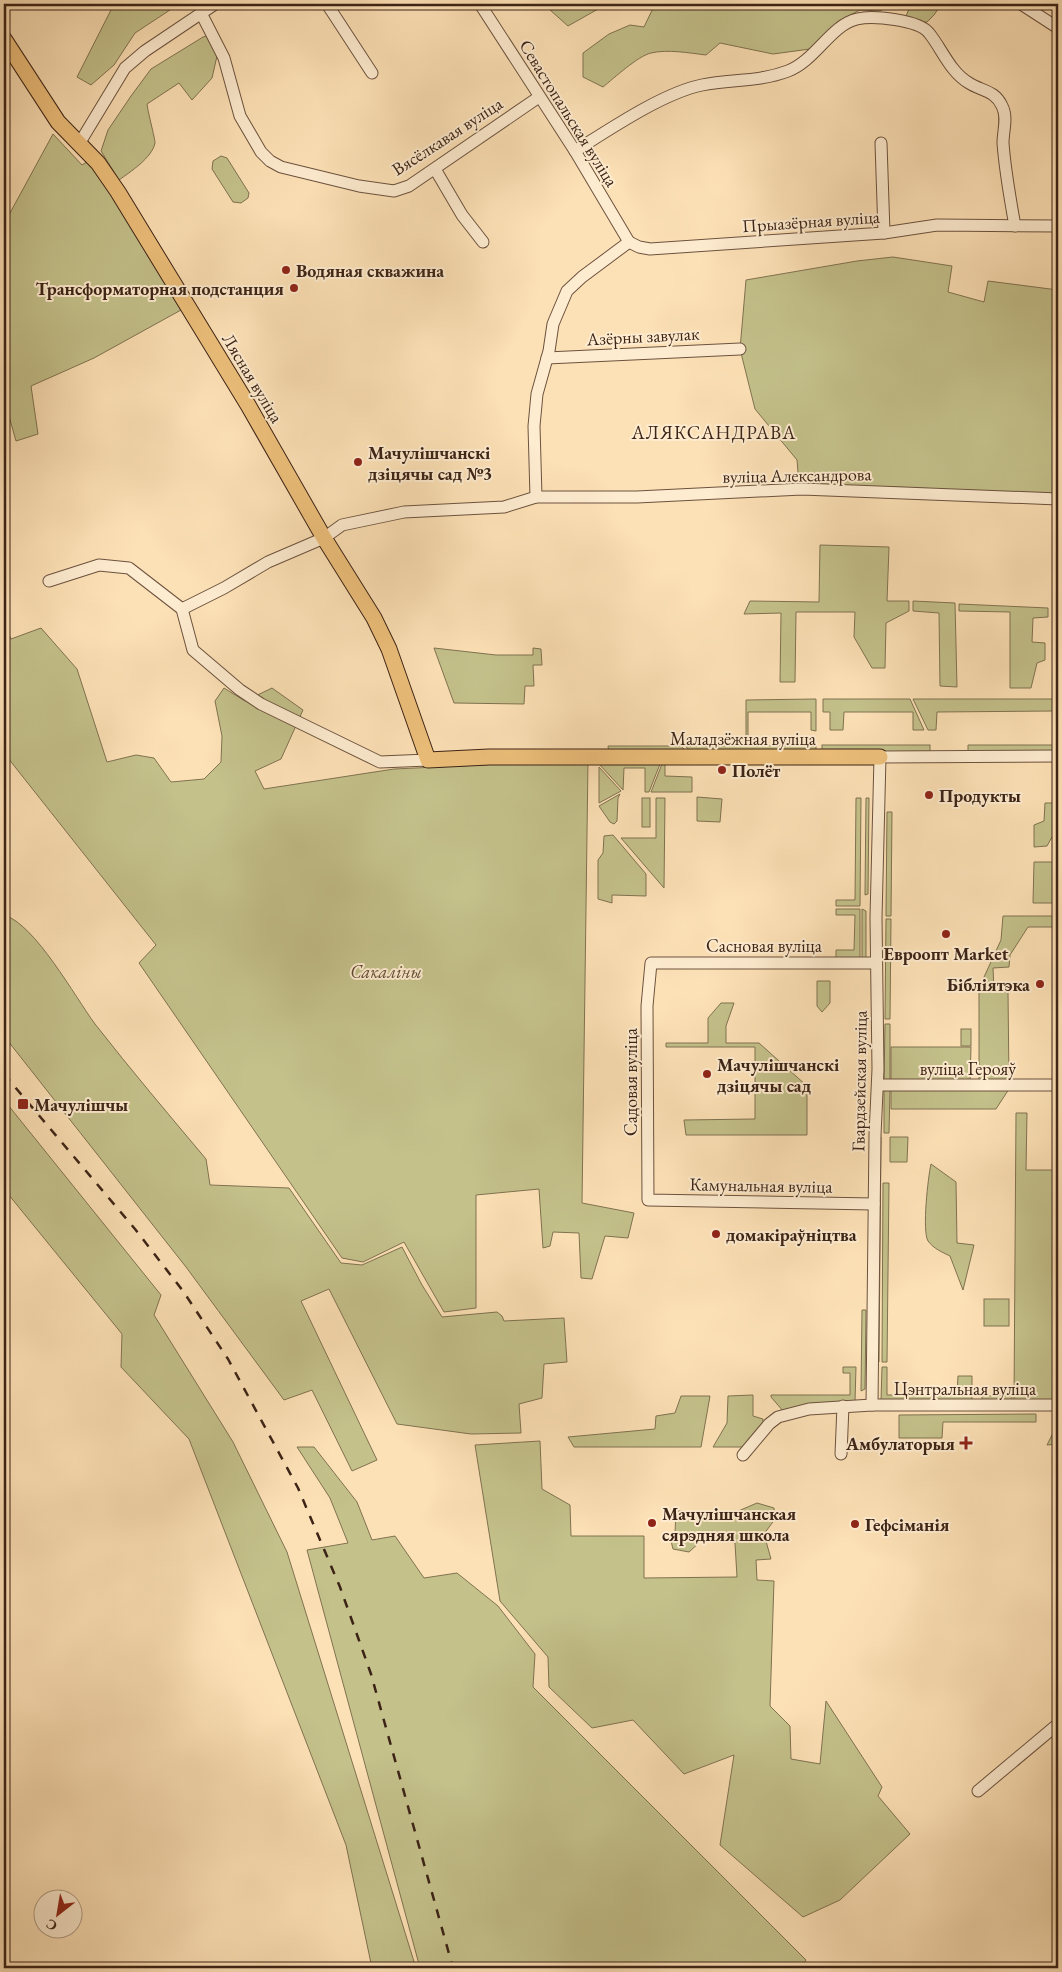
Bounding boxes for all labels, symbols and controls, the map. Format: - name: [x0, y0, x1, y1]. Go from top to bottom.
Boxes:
- street label: Севастопальская вуліца: [514, 35, 624, 191]
- street label: Вясёлкавая вуліца: [387, 91, 507, 180]
- street label: Прыазёрная вуліца: [741, 205, 881, 237]
- place label: Водяная скважина: [296, 259, 444, 282]
- marker: Водяная скважина: [280, 264, 292, 276]
- place label: Трансформаторная подстанция: [35, 277, 284, 300]
- marker: Трансформаторная подстанция: [288, 282, 300, 294]
- street label: Азёрны завулак: [585, 322, 700, 350]
- street label: Лясная вуліца: [217, 329, 289, 428]
- district label: АЛЯКСАНДРАВА: [631, 420, 796, 445]
- place label: Мачулішчанскі дзіцячы сад №3: [368, 441, 492, 485]
- marker: Мачулішчанскі дзіцячы сад №3: [352, 456, 364, 468]
- street label: вуліца Александрова: [722, 462, 873, 488]
- street label: Маладзёжная вуліца: [670, 727, 817, 750]
- place label: Полёт: [732, 759, 780, 782]
- marker: Полёт: [716, 764, 728, 776]
- place label: Продукты: [939, 784, 1021, 807]
- marker: Продукты: [923, 789, 935, 801]
- marker: Евроопт Market: [940, 928, 952, 940]
- street label: Сасновая вуліца: [706, 934, 823, 957]
- place label: Евроопт Market: [884, 942, 1009, 965]
- park label: Сакаліны: [350, 960, 422, 983]
- place label: Бібліятэка: [947, 973, 1030, 996]
- marker: Бібліятэка: [1034, 978, 1046, 990]
- street label: Гвардзейская вуліца: [846, 1009, 872, 1152]
- street label: Садовая вуліца: [619, 1027, 642, 1136]
- place label: Мачулішчанскі дзіцячы сад: [717, 1053, 840, 1097]
- street label: вуліца Герояў: [920, 1057, 1016, 1080]
- marker: Мачулішчанскі дзіцячы сад: [701, 1068, 713, 1080]
- place label: Мачулішчы: [34, 1093, 128, 1116]
- marker: Мачулішчы: [16, 1097, 30, 1111]
- street label: Камунальная вуліца: [689, 1172, 833, 1198]
- place label: домакіраўніцтва: [726, 1223, 857, 1246]
- marker: домакіраўніцтва: [710, 1228, 722, 1240]
- street label: Цэнтральная вуліца: [894, 1377, 1037, 1400]
- place label: Амбулаторыя: [845, 1432, 955, 1455]
- marker: Амбулаторыя: [959, 1436, 973, 1450]
- place label: Мачулішчанская сярэдняя школа: [662, 1502, 796, 1546]
- place label: Гефсіманія: [865, 1513, 950, 1536]
- marker: Мачулішчанская сярэдняя школа: [646, 1517, 658, 1529]
- marker: Гефсіманія: [849, 1518, 861, 1530]
- north arrow: [32, 1890, 82, 1940]
- text: С: [42, 1915, 60, 1935]

